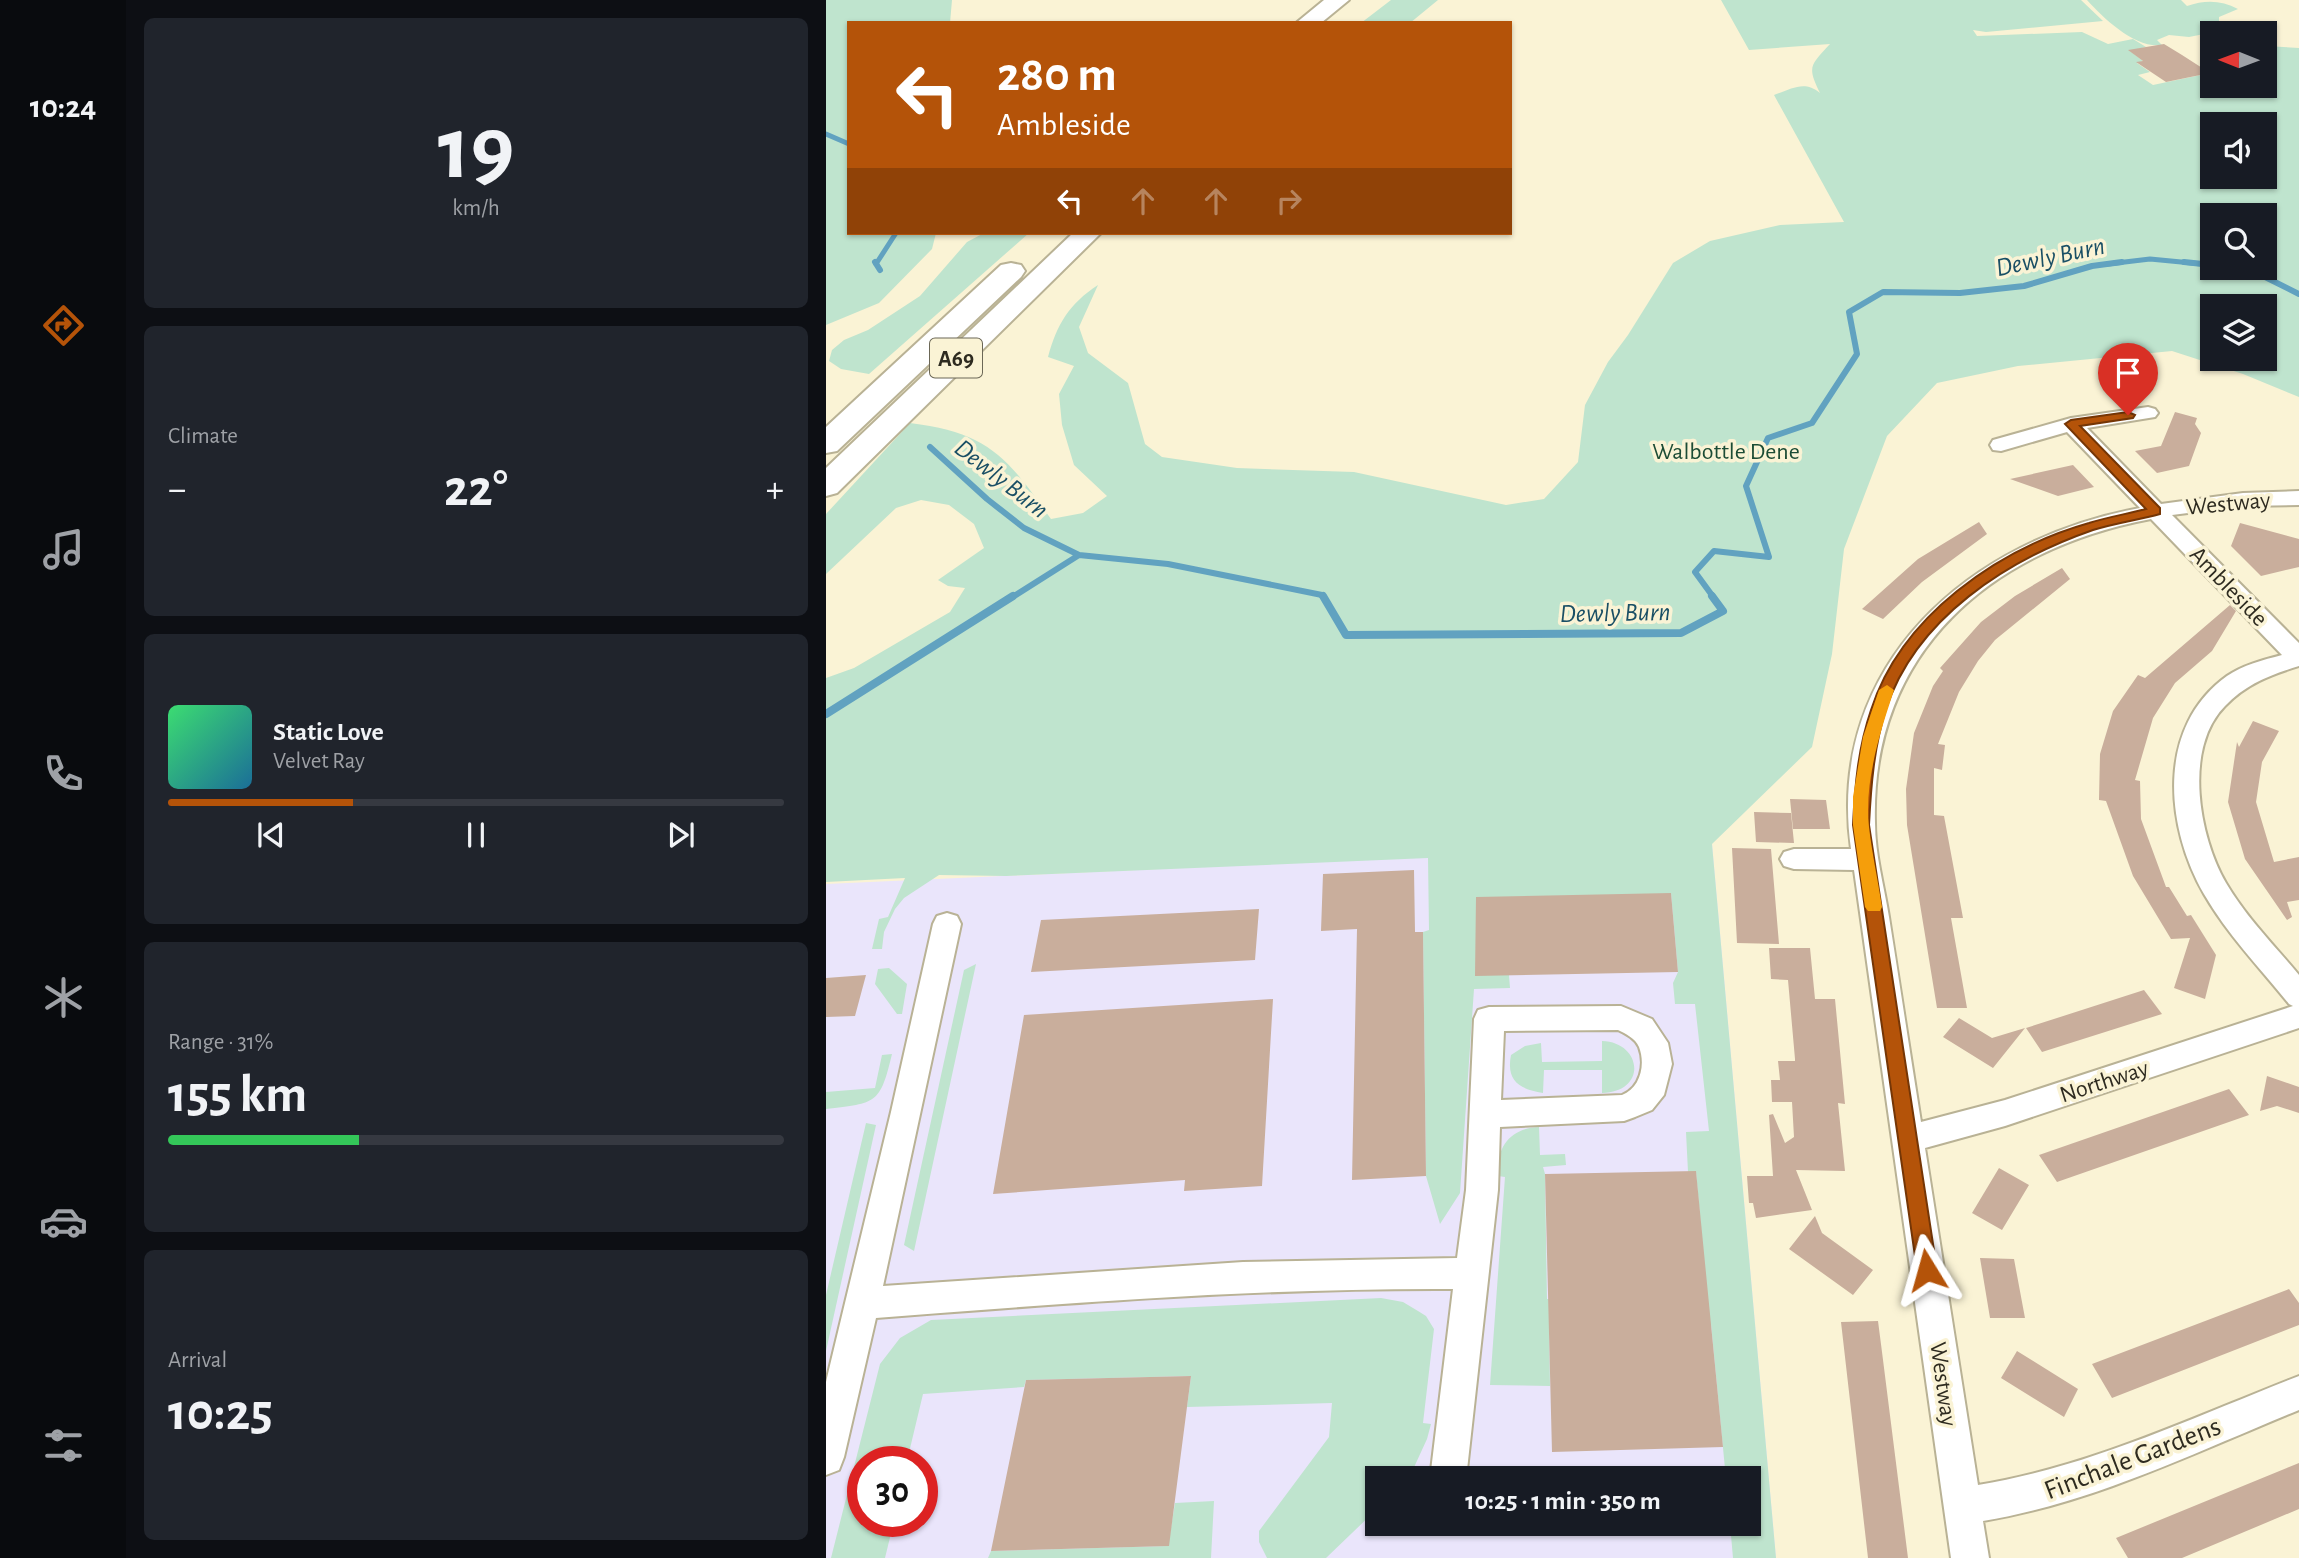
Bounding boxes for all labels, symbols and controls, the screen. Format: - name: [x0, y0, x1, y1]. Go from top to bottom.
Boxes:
- north arrow: [2200, 21, 2277, 98]
- map controls: [2200, 21, 2277, 371]
- icon: left: [882, 49, 973, 140]
- text: 280 m: [997, 51, 1117, 100]
- text: 10:24: [30, 91, 96, 123]
- text: 19: [438, 104, 514, 195]
- text: Ambleside: [997, 109, 1131, 141]
- button: sound: [2200, 112, 2277, 189]
- icon: left: [1051, 182, 1089, 220]
- icon: ahead: [1124, 182, 1162, 220]
- icon: ahead: [1197, 182, 1235, 220]
- icon: right: [1270, 182, 1308, 220]
- text: km/h: [452, 197, 500, 220]
- button: search: [2200, 203, 2277, 280]
- water label: Dewly Burn: [1993, 233, 2107, 281]
- button: layers: [2200, 294, 2277, 371]
- icon: directions: [39, 301, 88, 350]
- road number: A69: [930, 338, 982, 378]
- pin: [2098, 343, 2158, 415]
- icon: arrive: [2109, 354, 2147, 392]
- text: Climate: [168, 425, 238, 448]
- water label: Dewly Burn: [950, 434, 1053, 523]
- park label: Walbottle Dene: [1652, 440, 1800, 464]
- text: 22°: [444, 463, 508, 515]
- text: −: [168, 471, 186, 509]
- text: +: [766, 471, 784, 509]
- street label: Westway: [2185, 488, 2271, 520]
- icon: music: [39, 525, 88, 574]
- street label: Ambleside: [2185, 542, 2272, 631]
- water label: Dewly Burn: [1559, 599, 1671, 627]
- text: Static Love: [273, 719, 384, 745]
- icon: phone: [39, 749, 88, 798]
- text: Velvet Ray: [273, 750, 365, 773]
- icon: previous: [252, 816, 290, 854]
- icon: pause: [457, 816, 495, 854]
- icon: next: [662, 816, 700, 854]
- icon: climate: [39, 973, 88, 1022]
- text: Range · 31%: [168, 1031, 274, 1054]
- street label: Northway: [2057, 1056, 2152, 1108]
- text: 155 km: [168, 1069, 307, 1121]
- icon: car: [39, 1197, 88, 1246]
- position arrow: [1890, 1233, 1964, 1307]
- street label: Westway: [1925, 1340, 1961, 1428]
- text: Arrival: [168, 1349, 227, 1372]
- text: 10:25: [168, 1387, 273, 1439]
- street label: Finchale Gardens: [2041, 1412, 2225, 1505]
- icon: filters: [39, 1421, 88, 1470]
- speed limit sign: 30: [847, 1446, 938, 1537]
- text: 10:25 · 1 min · 350 m: [1465, 1488, 1661, 1514]

